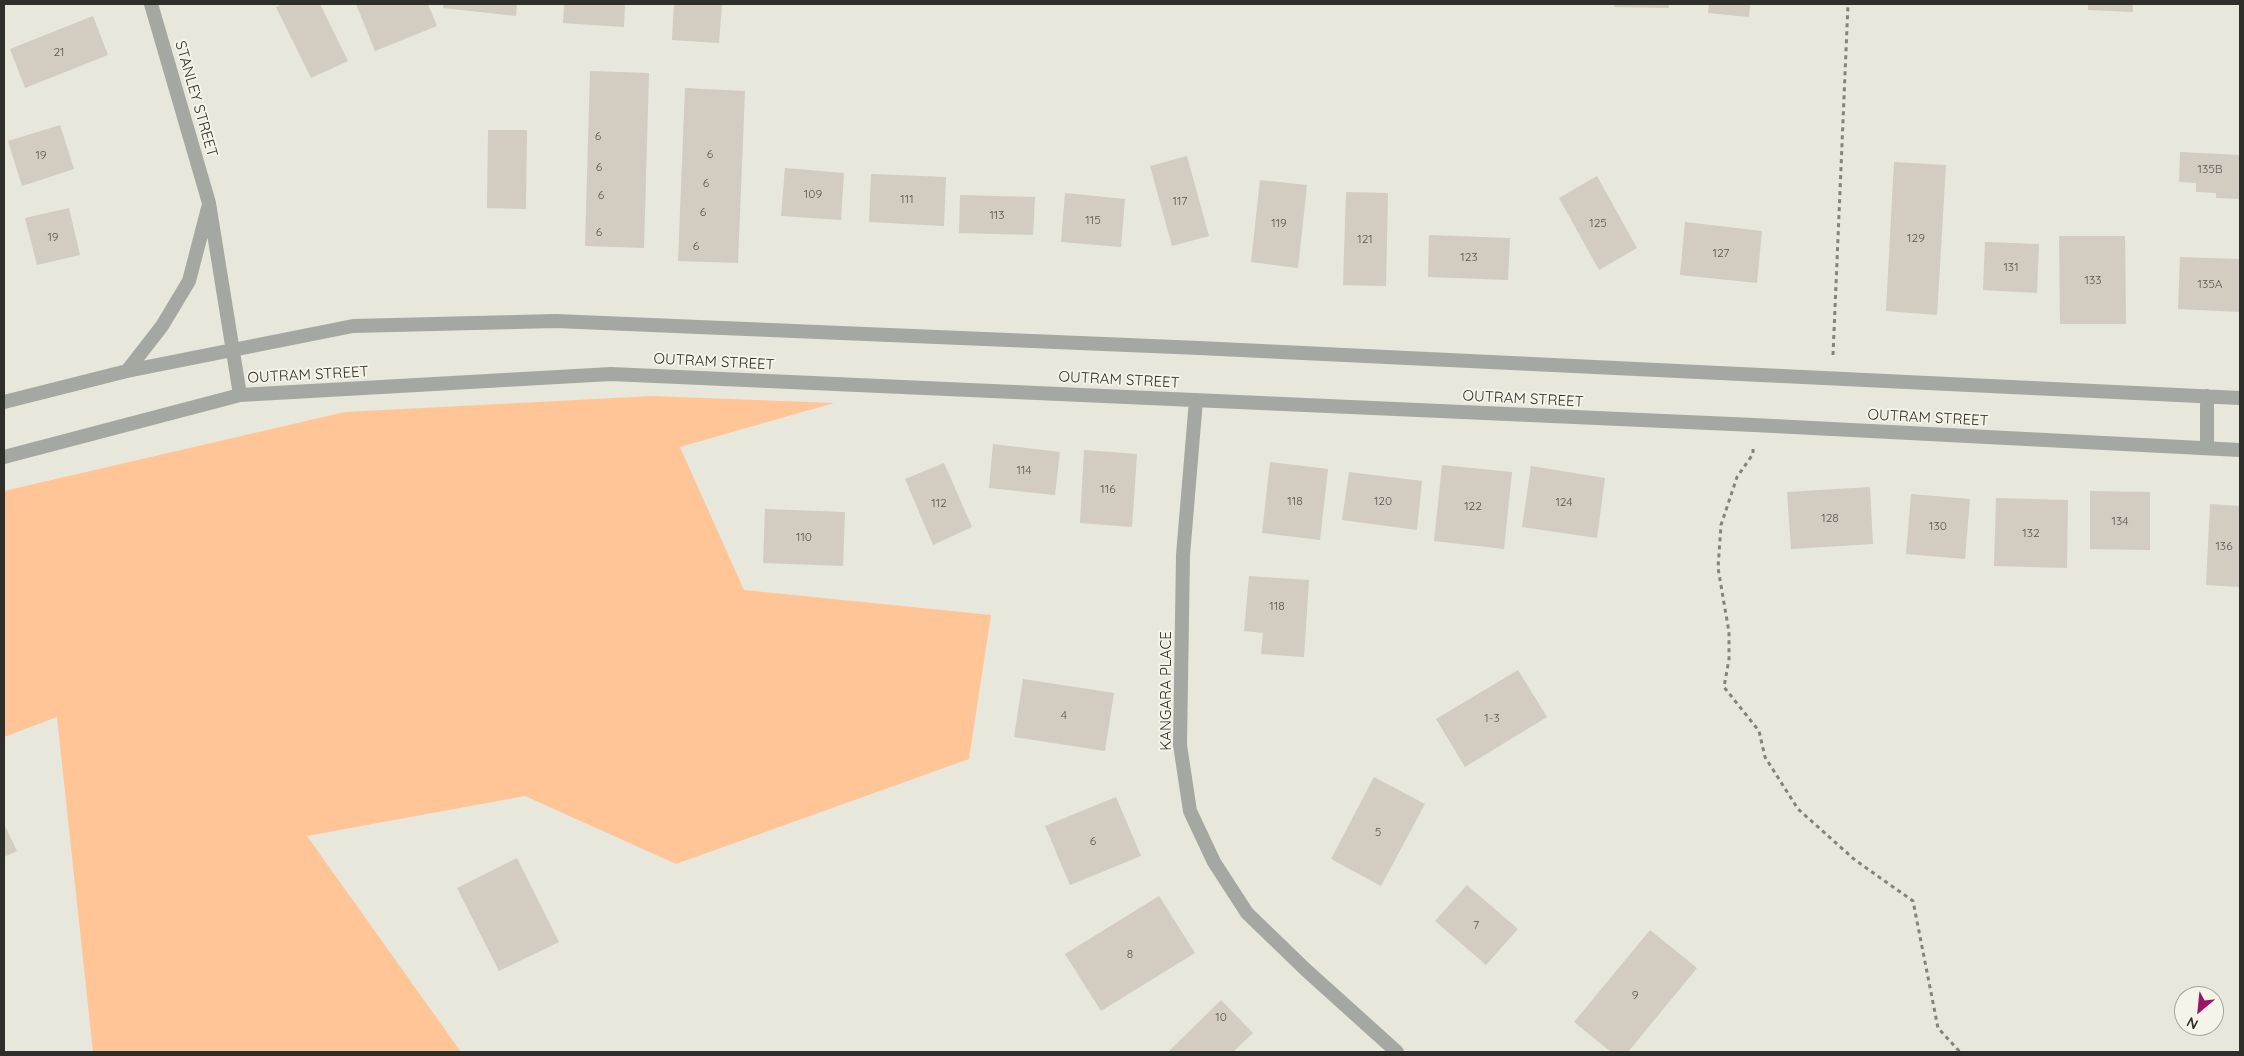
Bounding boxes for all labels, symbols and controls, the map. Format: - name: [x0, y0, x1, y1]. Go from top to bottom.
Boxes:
- street label: STANLEY STREET: [171, 39, 221, 159]
- house number: 21: [53, 45, 65, 59]
- house number: 6: [595, 129, 601, 143]
- house number: 6: [707, 147, 713, 161]
- house number: 19: [35, 148, 47, 162]
- house number: 6: [596, 160, 602, 174]
- house number: 135B: [2197, 162, 2223, 176]
- house number: 6: [703, 176, 709, 190]
- house number: 109: [804, 187, 822, 201]
- house number: 6: [598, 188, 604, 202]
- house number: 111: [900, 192, 914, 206]
- house number: 117: [1172, 194, 1188, 208]
- house number: 6: [700, 205, 706, 219]
- house number: 113: [989, 208, 1005, 222]
- house number: 115: [1085, 213, 1101, 227]
- house number: 119: [1271, 216, 1287, 230]
- house number: 125: [1589, 216, 1607, 230]
- house number: 6: [596, 225, 602, 239]
- house number: 19: [47, 230, 59, 244]
- house number: 129: [1907, 231, 1925, 245]
- house number: 121: [1357, 232, 1373, 246]
- house number: 6: [693, 239, 699, 253]
- house number: 127: [1712, 246, 1730, 260]
- house number: 123: [1460, 250, 1478, 264]
- house number: 131: [2003, 260, 2019, 274]
- house number: 133: [2084, 273, 2102, 287]
- house number: 135A: [2197, 277, 2223, 291]
- street label: OUTRAM STREET: [653, 350, 775, 374]
- street label: OUTRAM STREET: [247, 363, 369, 387]
- street label: OUTRAM STREET: [1058, 368, 1180, 392]
- street label: OUTRAM STREET: [1462, 387, 1584, 411]
- street label: OUTRAM STREET: [1867, 406, 1989, 430]
- house number: 114: [1016, 463, 1032, 477]
- house number: 116: [1100, 482, 1116, 496]
- house number: 118: [1287, 494, 1303, 508]
- house number: 120: [1374, 494, 1392, 508]
- house number: 124: [1555, 495, 1573, 509]
- house number: 112: [931, 496, 947, 510]
- house number: 122: [1464, 499, 1482, 513]
- house number: 128: [1821, 511, 1839, 525]
- house number: 134: [2111, 514, 2129, 528]
- house number: 130: [1929, 519, 1947, 533]
- house number: 132: [2022, 526, 2040, 540]
- house number: 110: [796, 530, 812, 544]
- house number: 136: [2215, 539, 2233, 553]
- house number: 118: [1269, 599, 1285, 613]
- street label: KANGARA PLACE: [1157, 631, 1175, 751]
- house number: 4: [1061, 708, 1067, 722]
- house number: 1-3: [1484, 711, 1500, 725]
- house number: 5: [1375, 825, 1381, 839]
- house number: 6: [1090, 834, 1096, 848]
- house number: 7: [1473, 918, 1479, 932]
- house number: 8: [1127, 947, 1133, 961]
- north arrow: [2174, 986, 2224, 1036]
- house number: 9: [1632, 988, 1638, 1002]
- house number: 10: [1215, 1010, 1227, 1024]
- text: N: [2184, 1013, 2201, 1034]

